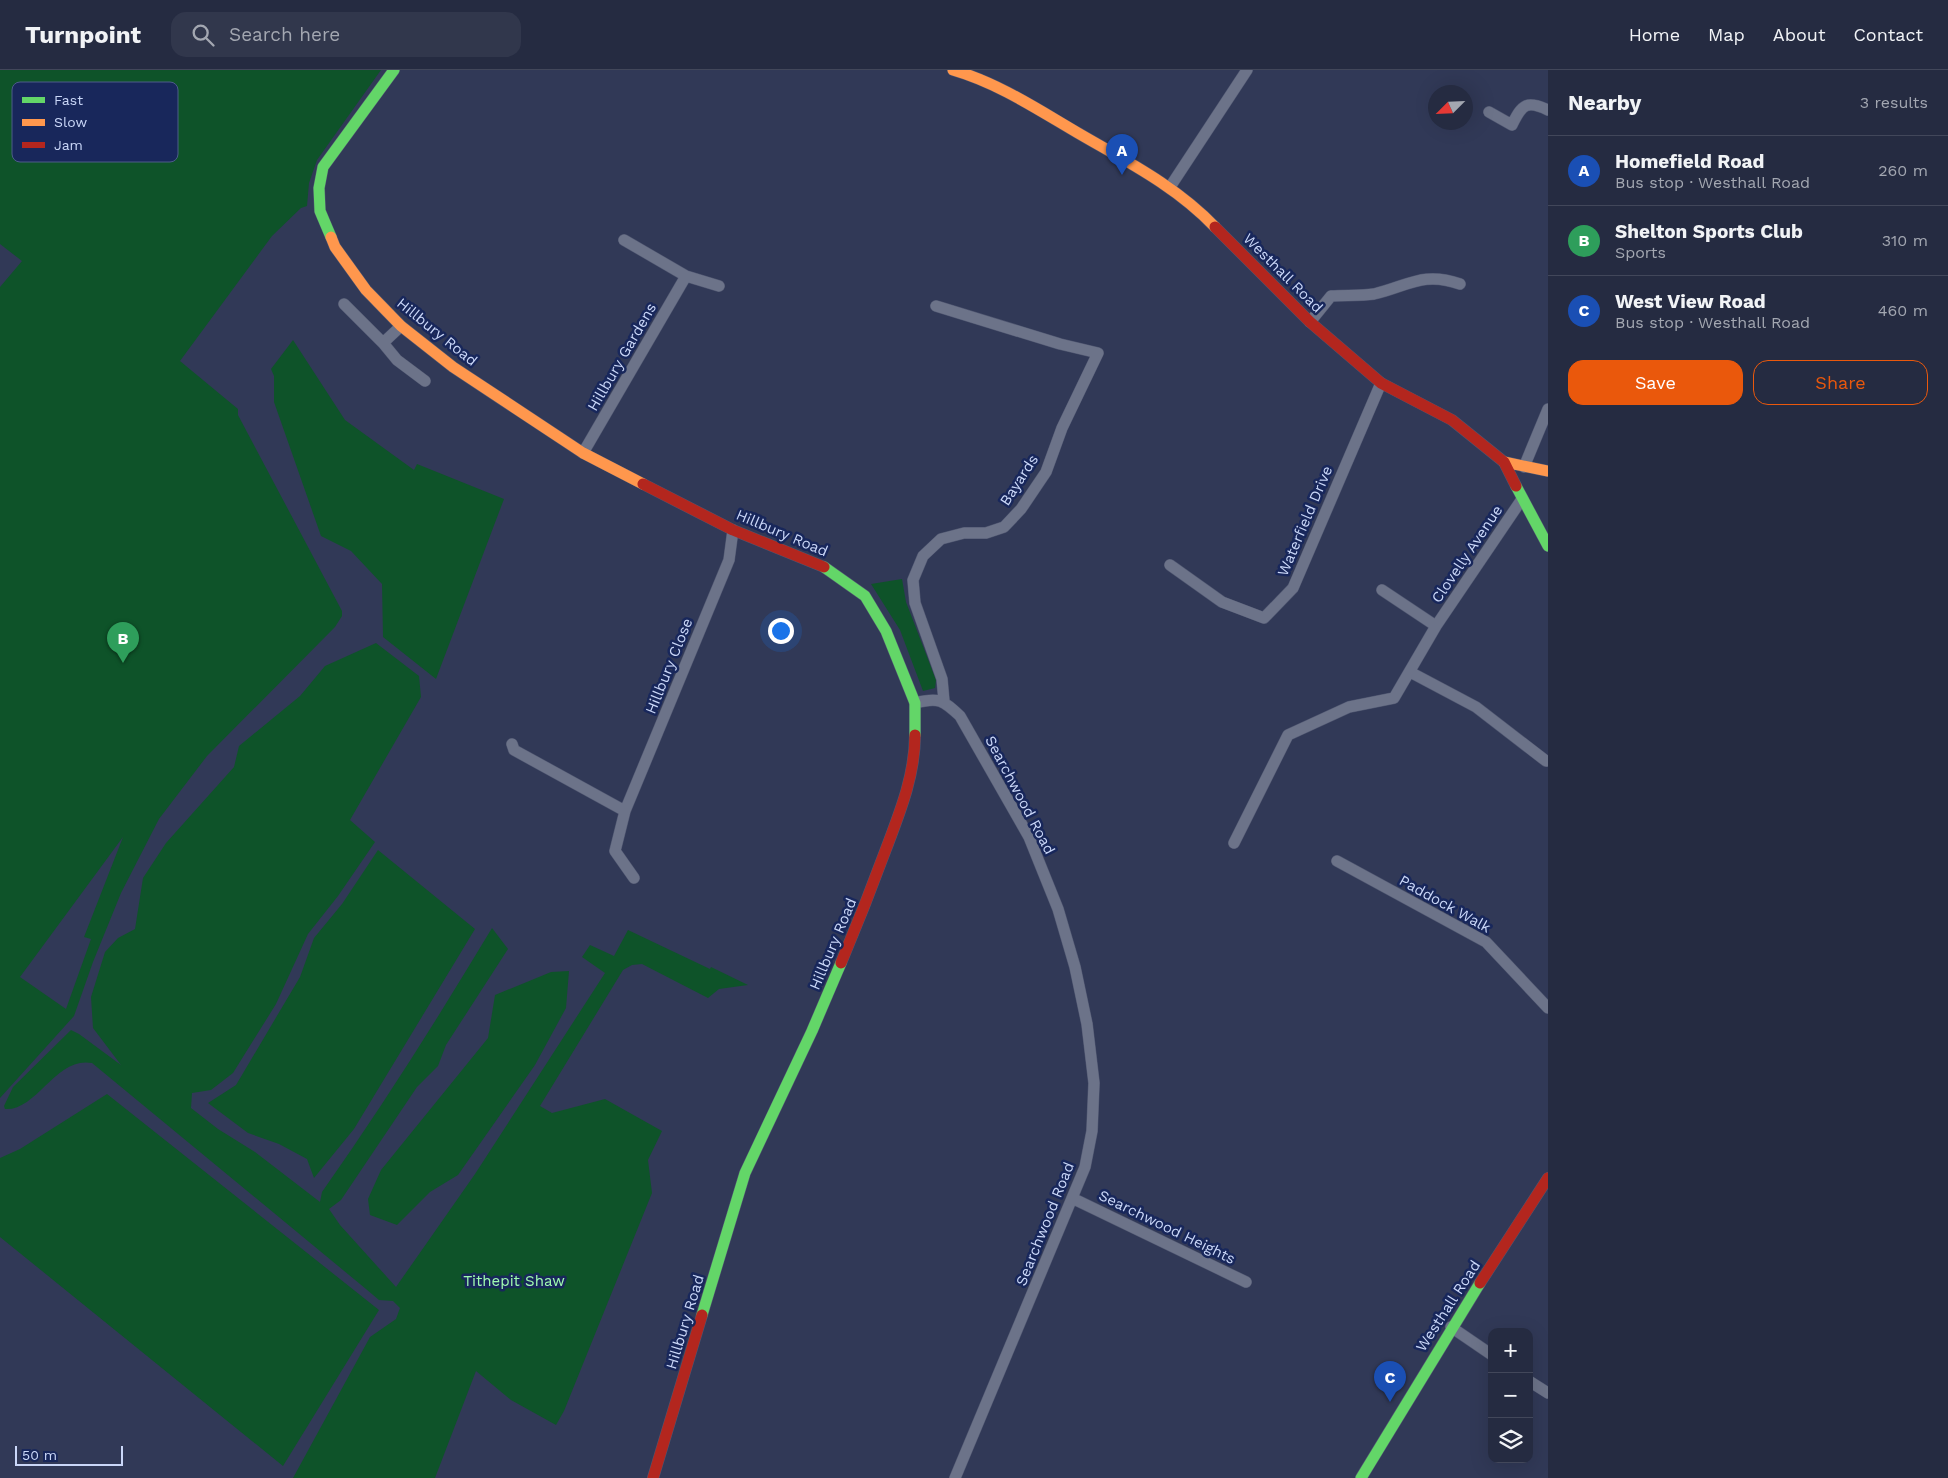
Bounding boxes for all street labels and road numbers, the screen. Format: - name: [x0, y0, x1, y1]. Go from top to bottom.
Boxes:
- street label: Westhall Road: [1240, 230, 1326, 316]
- street label: Hillbury Road: [393, 294, 481, 370]
- street label: Hillbury Gardens: [584, 300, 660, 414]
- street label: Bayards: [996, 451, 1042, 509]
- street label: Waterfield Drive: [1274, 463, 1336, 579]
- street label: Clovelly Avenue: [1428, 502, 1506, 606]
- street label: Hillbury Road: [733, 506, 831, 560]
- street label: Hillbury Close: [642, 615, 696, 717]
- street label: Searchwood Road: [981, 733, 1059, 857]
- street label: Paddock Walk: [1396, 871, 1494, 937]
- street label: Hillbury Road: [806, 895, 860, 993]
- street label: Searchwood Road: [1012, 1160, 1078, 1288]
- street label: Searchwood Heights: [1096, 1186, 1238, 1268]
- street label: Westhall Road: [1412, 1257, 1484, 1355]
- street label: Hillbury Road: [662, 1272, 708, 1372]

